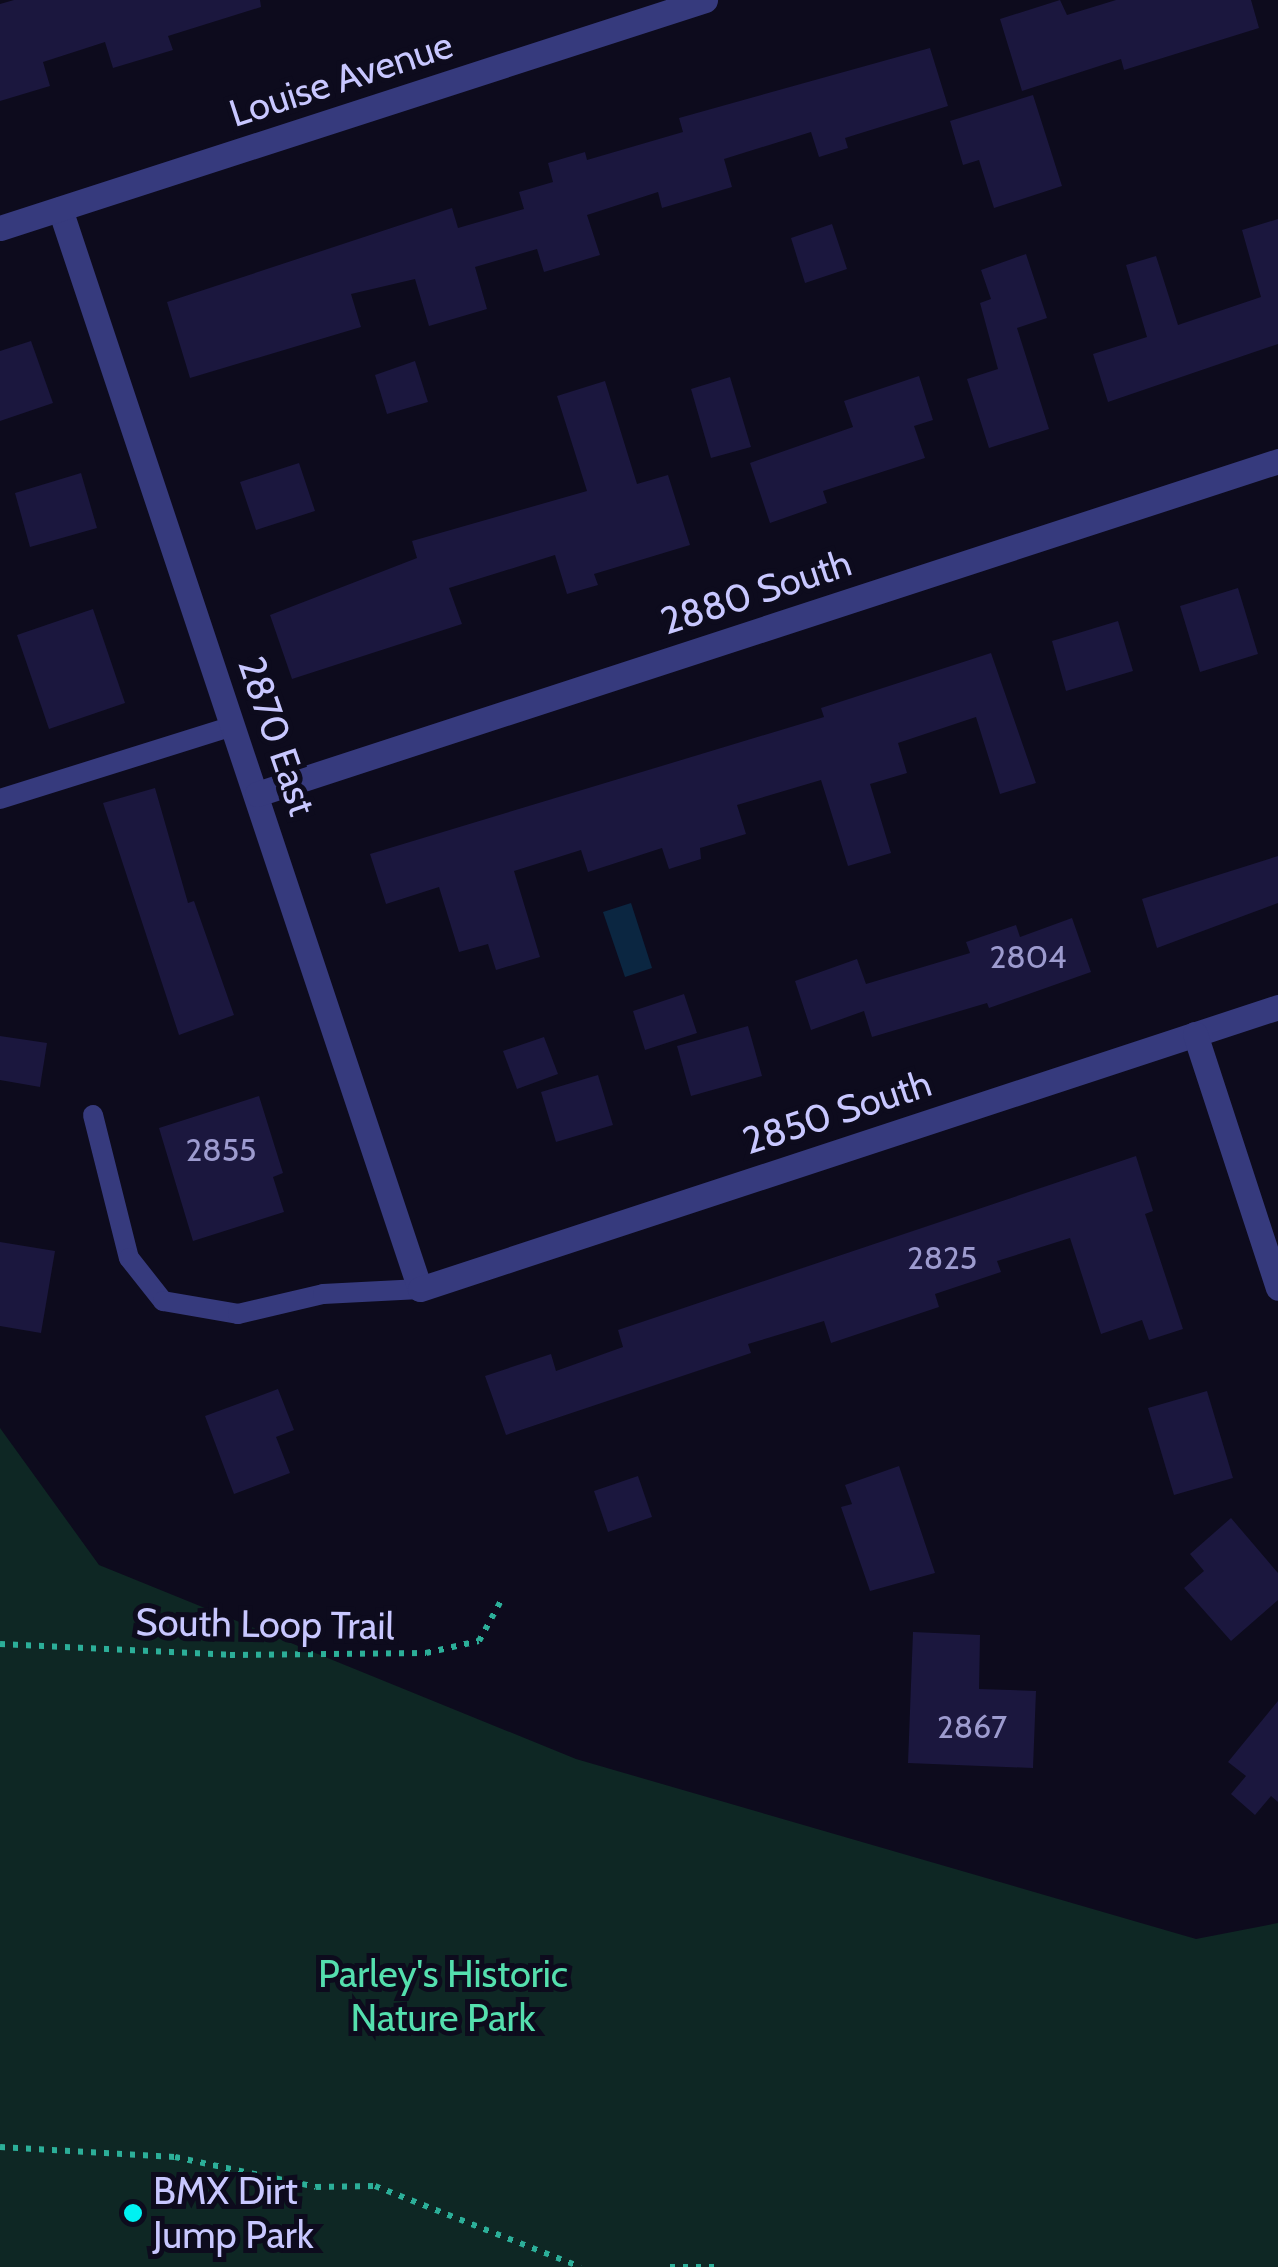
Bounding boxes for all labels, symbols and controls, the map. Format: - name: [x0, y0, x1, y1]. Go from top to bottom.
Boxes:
- street label: Louise Avenue: [224, 22, 458, 136]
- street label: 2880 South: [655, 540, 857, 644]
- street label: 2870 East: [229, 651, 325, 821]
- house number: 2804: [990, 938, 1066, 976]
- street label: 2850 South: [737, 1060, 937, 1164]
- house number: 2855: [186, 1131, 256, 1169]
- house number: 2825: [907, 1239, 977, 1277]
- street label: South Loop Trail: [135, 1599, 395, 1649]
- house number: 2867: [937, 1708, 1007, 1746]
- park label: Parley's Historic Nature Park: [318, 1951, 568, 2040]
- place label: BMX Dirt Jump Park: [153, 2168, 314, 2258]
- marker: BMX Dirt Jump Park: [122, 2202, 144, 2224]

